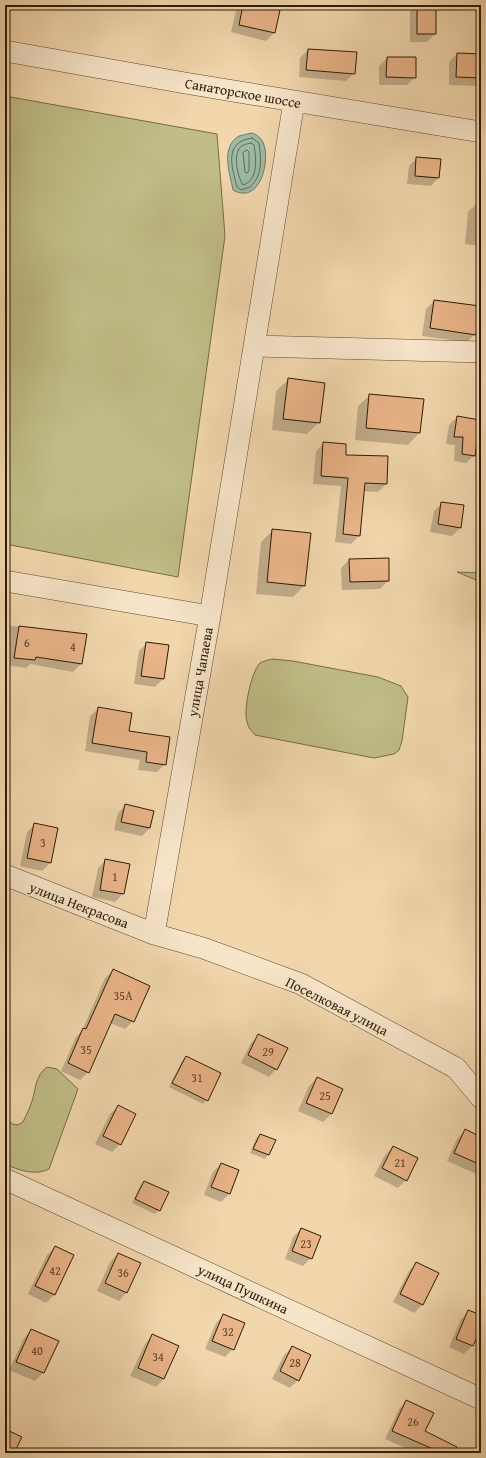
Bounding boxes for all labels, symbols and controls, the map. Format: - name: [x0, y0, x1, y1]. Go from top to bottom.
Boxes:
- street label: Санаторское шоссе: [183, 73, 303, 113]
- street label: улица Чапаева: [182, 625, 218, 719]
- house number: 6: [24, 634, 30, 651]
- house number: 4: [70, 638, 76, 655]
- house number: 3: [40, 834, 46, 851]
- house number: 1: [112, 868, 118, 885]
- street label: улица Некрасова: [25, 876, 132, 933]
- street label: Поселковая улица: [282, 972, 392, 1041]
- house number: 35А: [114, 987, 133, 1004]
- house number: 35: [80, 1041, 92, 1058]
- house number: 29: [262, 1043, 274, 1060]
- house number: 31: [191, 1069, 203, 1086]
- house number: 25: [319, 1087, 331, 1104]
- house number: 21: [394, 1154, 406, 1171]
- house number: 23: [300, 1235, 312, 1252]
- street label: улица Пушкина: [193, 1259, 292, 1319]
- house number: 42: [49, 1262, 61, 1279]
- house number: 36: [117, 1264, 129, 1281]
- house number: 32: [222, 1323, 234, 1340]
- house number: 40: [31, 1342, 43, 1359]
- house number: 34: [152, 1348, 164, 1365]
- house number: 28: [289, 1354, 301, 1371]
- house number: 26: [407, 1413, 419, 1430]

